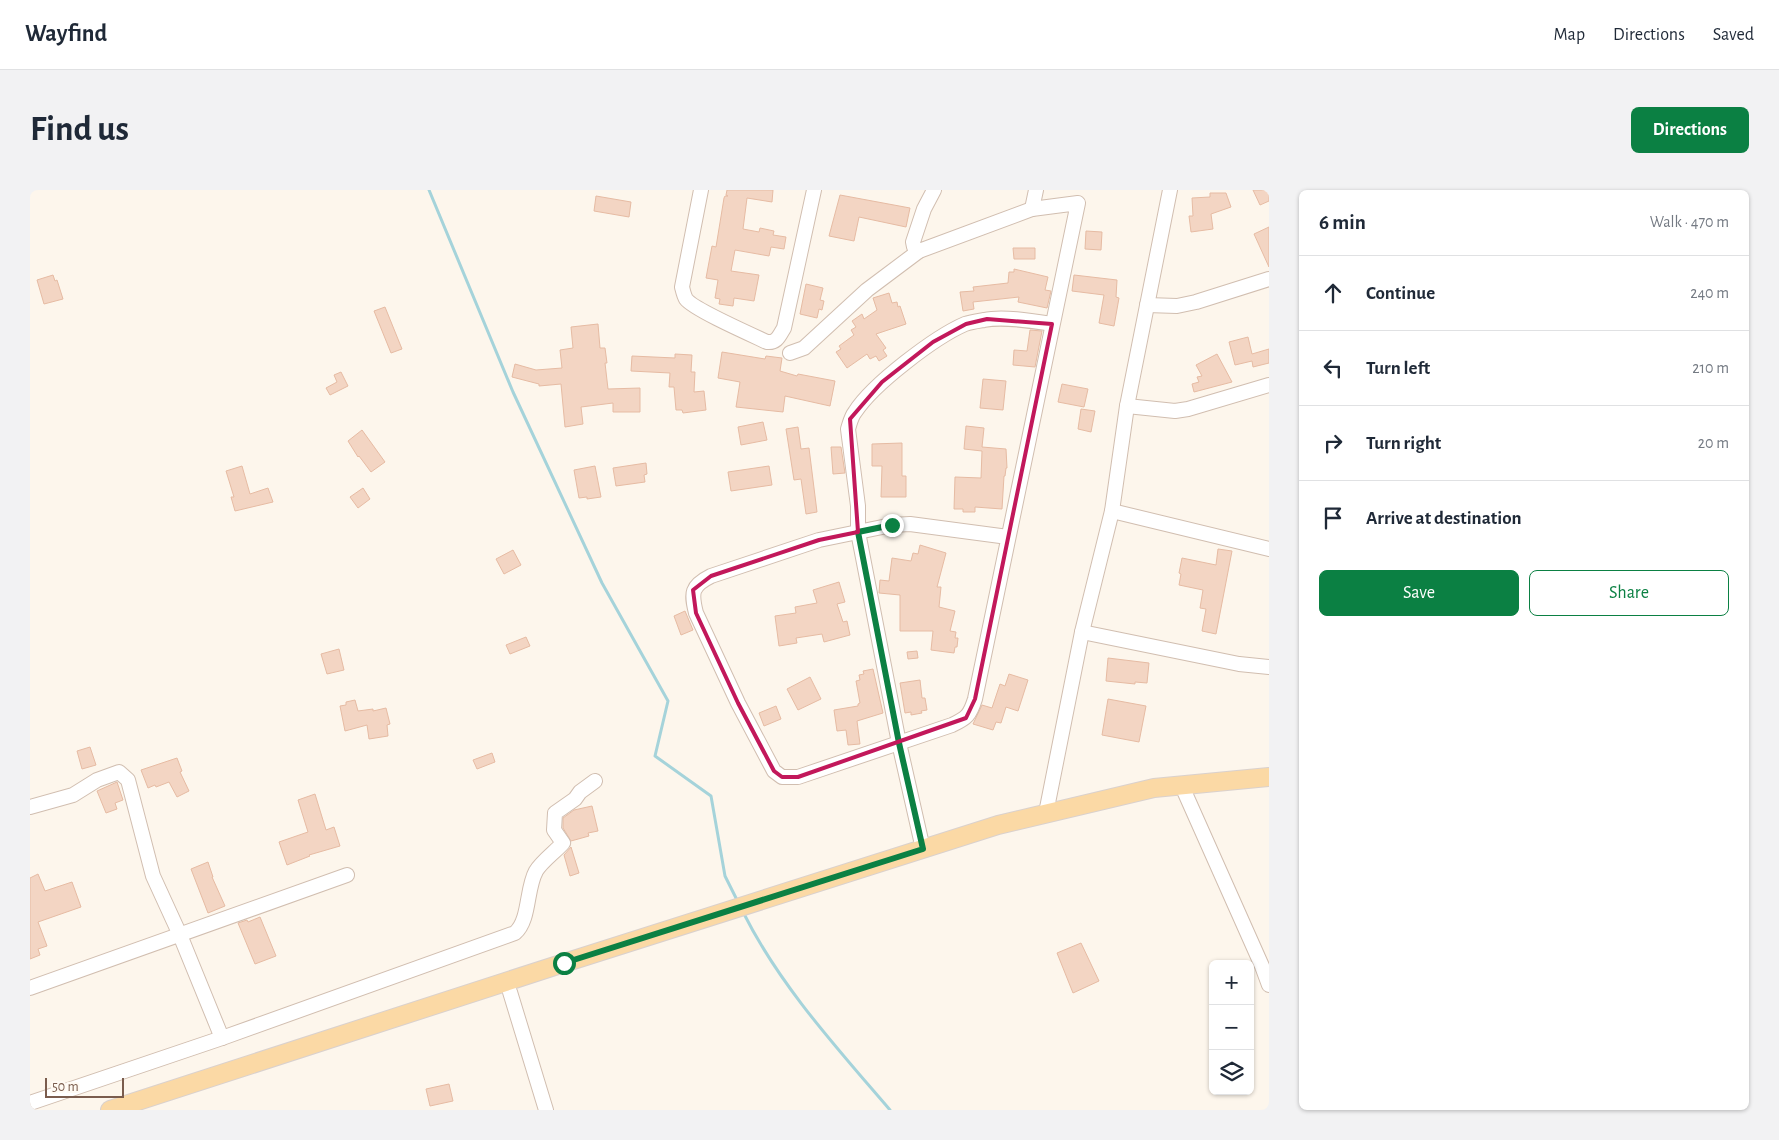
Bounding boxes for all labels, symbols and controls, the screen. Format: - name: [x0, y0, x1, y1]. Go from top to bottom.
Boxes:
- text: Wayfind: [25, 22, 107, 46]
- text: Map: [1554, 26, 1585, 44]
- text: Directions: [1613, 26, 1685, 44]
- text: Saved: [1713, 26, 1754, 44]
- button: Directions: [1631, 107, 1749, 153]
- text: Find us: [30, 112, 129, 147]
- text: 6 min: [1319, 212, 1366, 233]
- text: Walk · 470 m: [1650, 214, 1729, 230]
- icon: ahead: [1319, 279, 1347, 307]
- text: Continue: [1366, 284, 1435, 303]
- text: 240 m: [1690, 285, 1729, 301]
- icon: left: [1319, 354, 1347, 382]
- text: Turn left: [1366, 359, 1430, 378]
- text: 210 m: [1692, 360, 1729, 376]
- icon: right: [1319, 429, 1347, 457]
- text: Turn right: [1366, 434, 1441, 453]
- text: 20 m: [1698, 435, 1729, 451]
- icon: arrive: [1319, 504, 1347, 532]
- text: Arrive at destination: [1366, 509, 1522, 528]
- route end: [881, 514, 904, 537]
- button: Save: [1319, 570, 1519, 616]
- button: Share: [1529, 570, 1729, 616]
- route start: [553, 952, 576, 975]
- map controls: [1209, 960, 1254, 1095]
- button: +: [1209, 960, 1254, 1005]
- button: −: [1209, 1005, 1254, 1050]
- button: layers: [1209, 1050, 1254, 1095]
- scale bar: [45, 1075, 124, 1098]
- text: 50 m: [52, 1080, 79, 1094]

